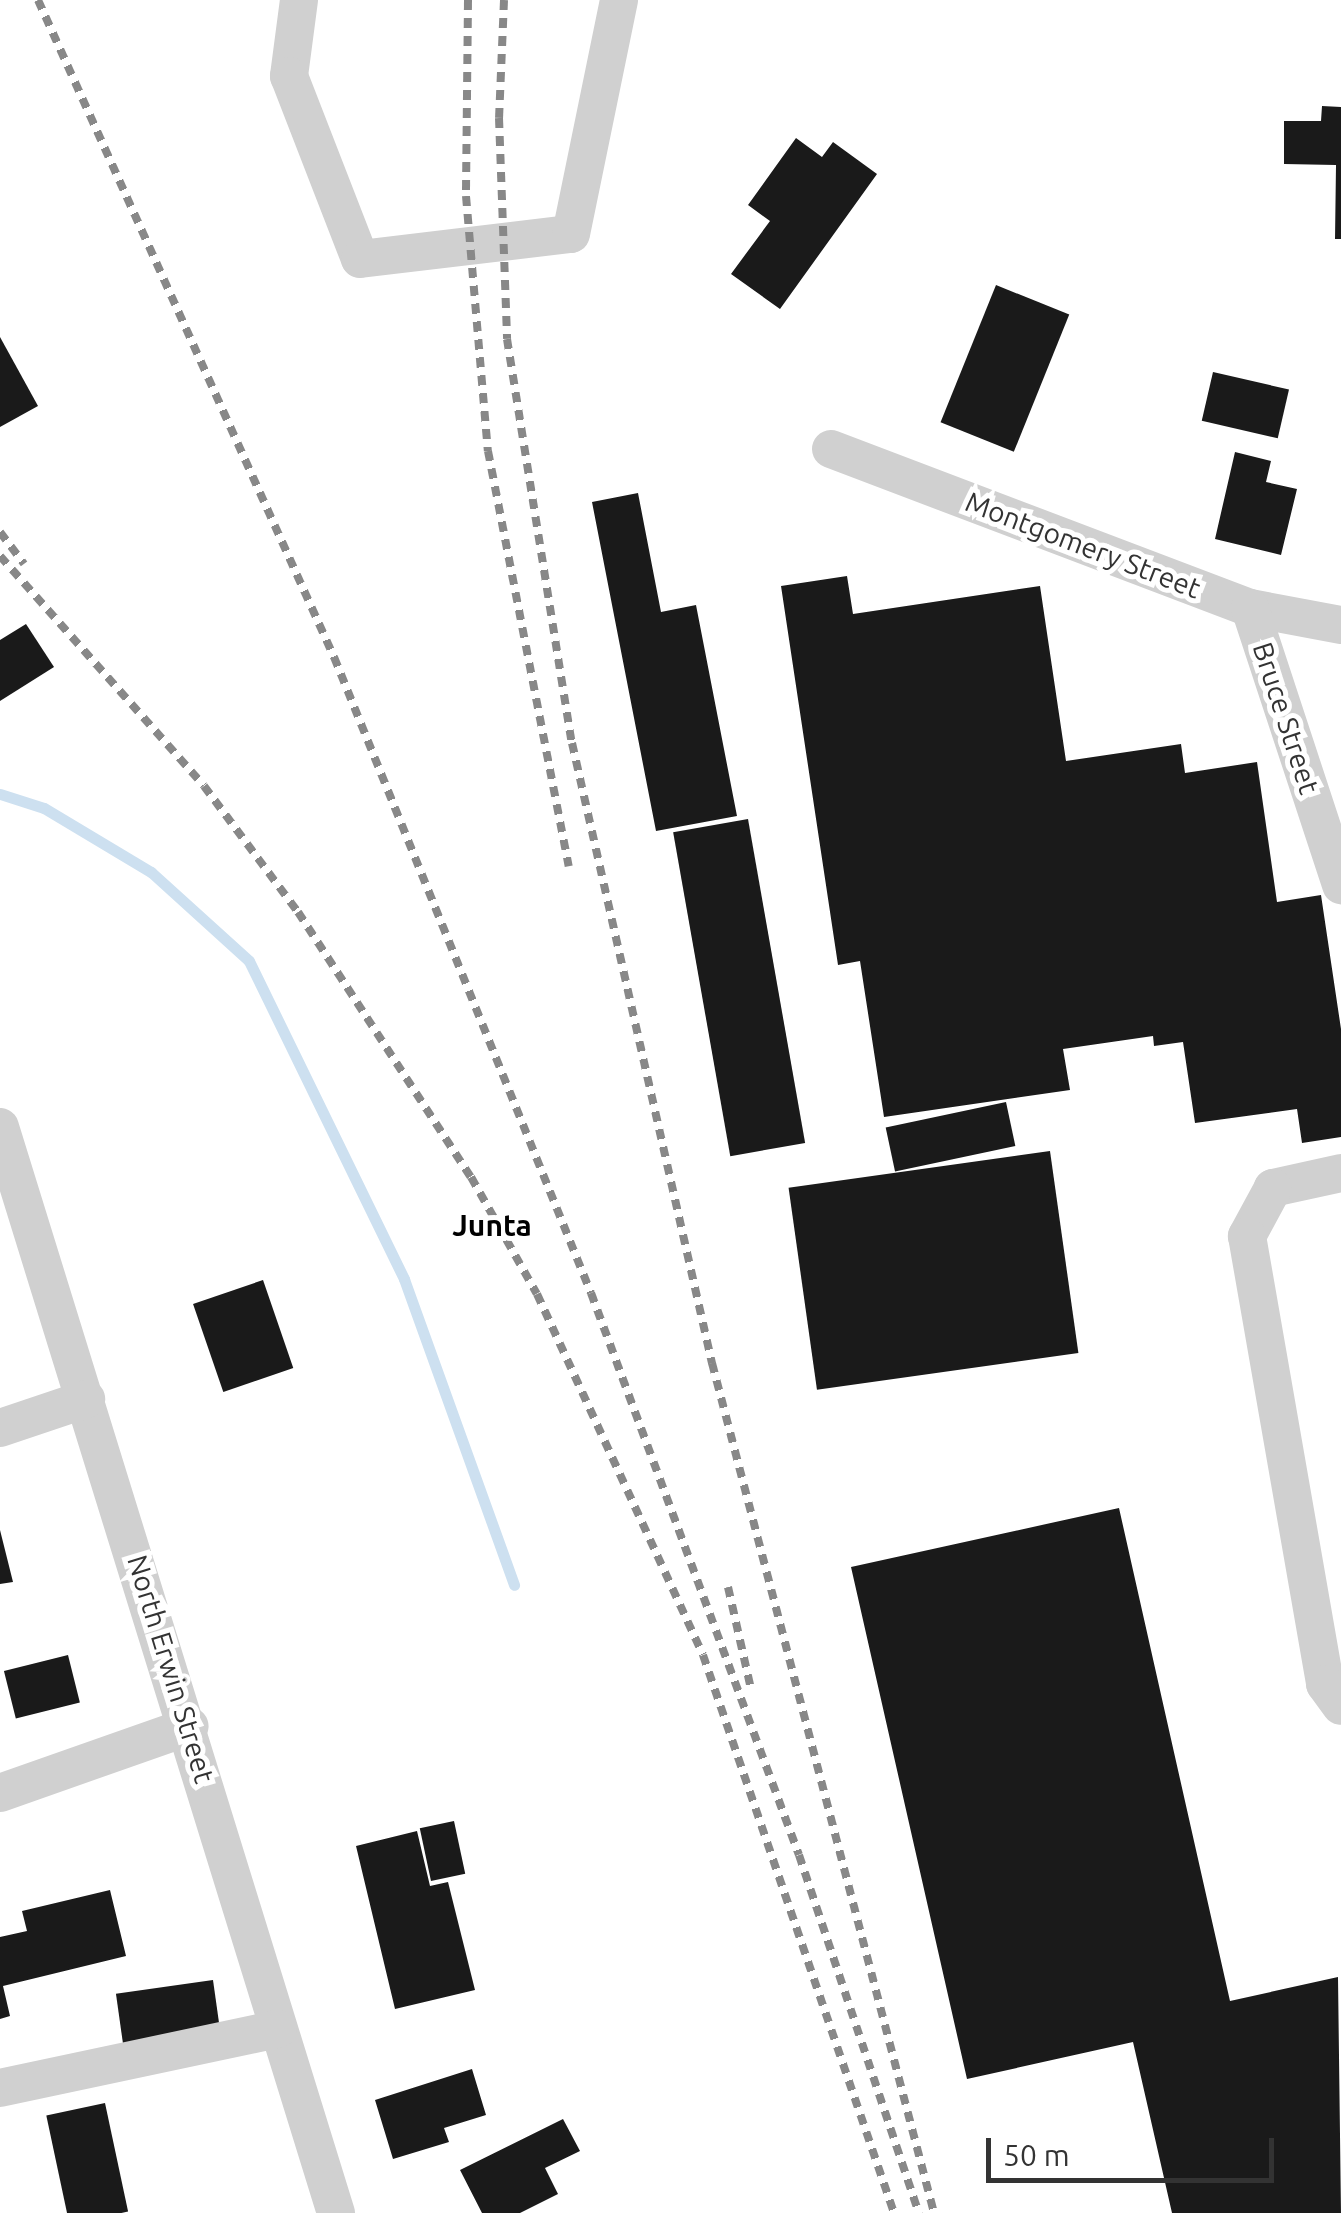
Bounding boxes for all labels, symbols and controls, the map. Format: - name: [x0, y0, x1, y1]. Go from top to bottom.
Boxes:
- street label: Montgomery Street: [961, 485, 1205, 605]
- street label: Bruce Street: [1246, 638, 1326, 798]
- district label: Junta: [452, 1207, 532, 1243]
- street label: North Erwin Street: [120, 1551, 222, 1787]
- scale bar: [991, 2118, 1278, 2180]
- text: 50 m: [1003, 2138, 1070, 2172]

